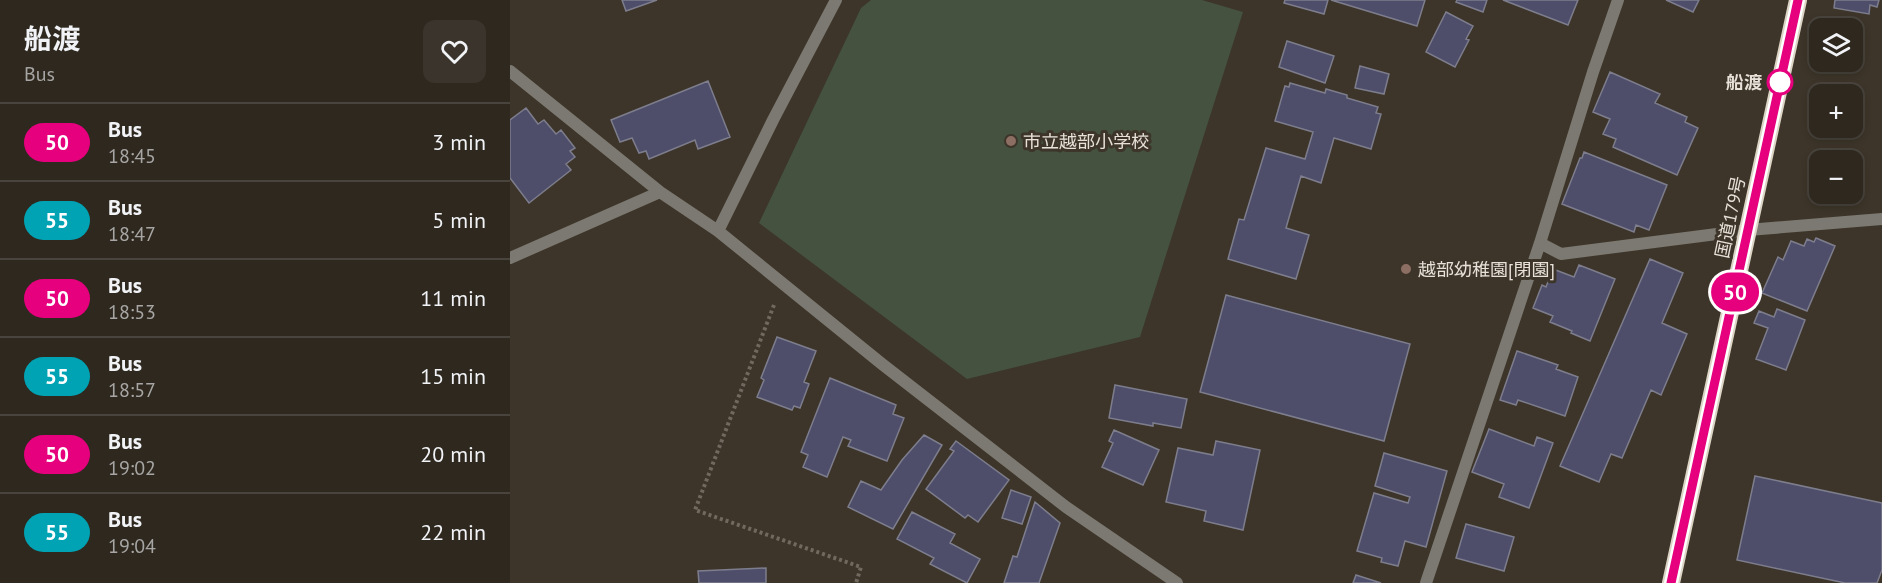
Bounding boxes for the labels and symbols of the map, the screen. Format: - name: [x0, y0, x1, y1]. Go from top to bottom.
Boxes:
- marker: 船渡: [1767, 69, 1793, 95]
- place label: 船渡: [1726, 71, 1762, 94]
- place label: 市立越部小学校: [1023, 130, 1149, 153]
- marker: 市立越部小学校: [1004, 134, 1018, 148]
- street label: 国道179号: [1710, 174, 1750, 260]
- place label: 越部幼稚園[閉園]: [1418, 258, 1555, 281]
- marker: 越部幼稚園[閉園]: [1399, 262, 1413, 276]
- line badge: 50: [1708, 272, 1762, 312]

